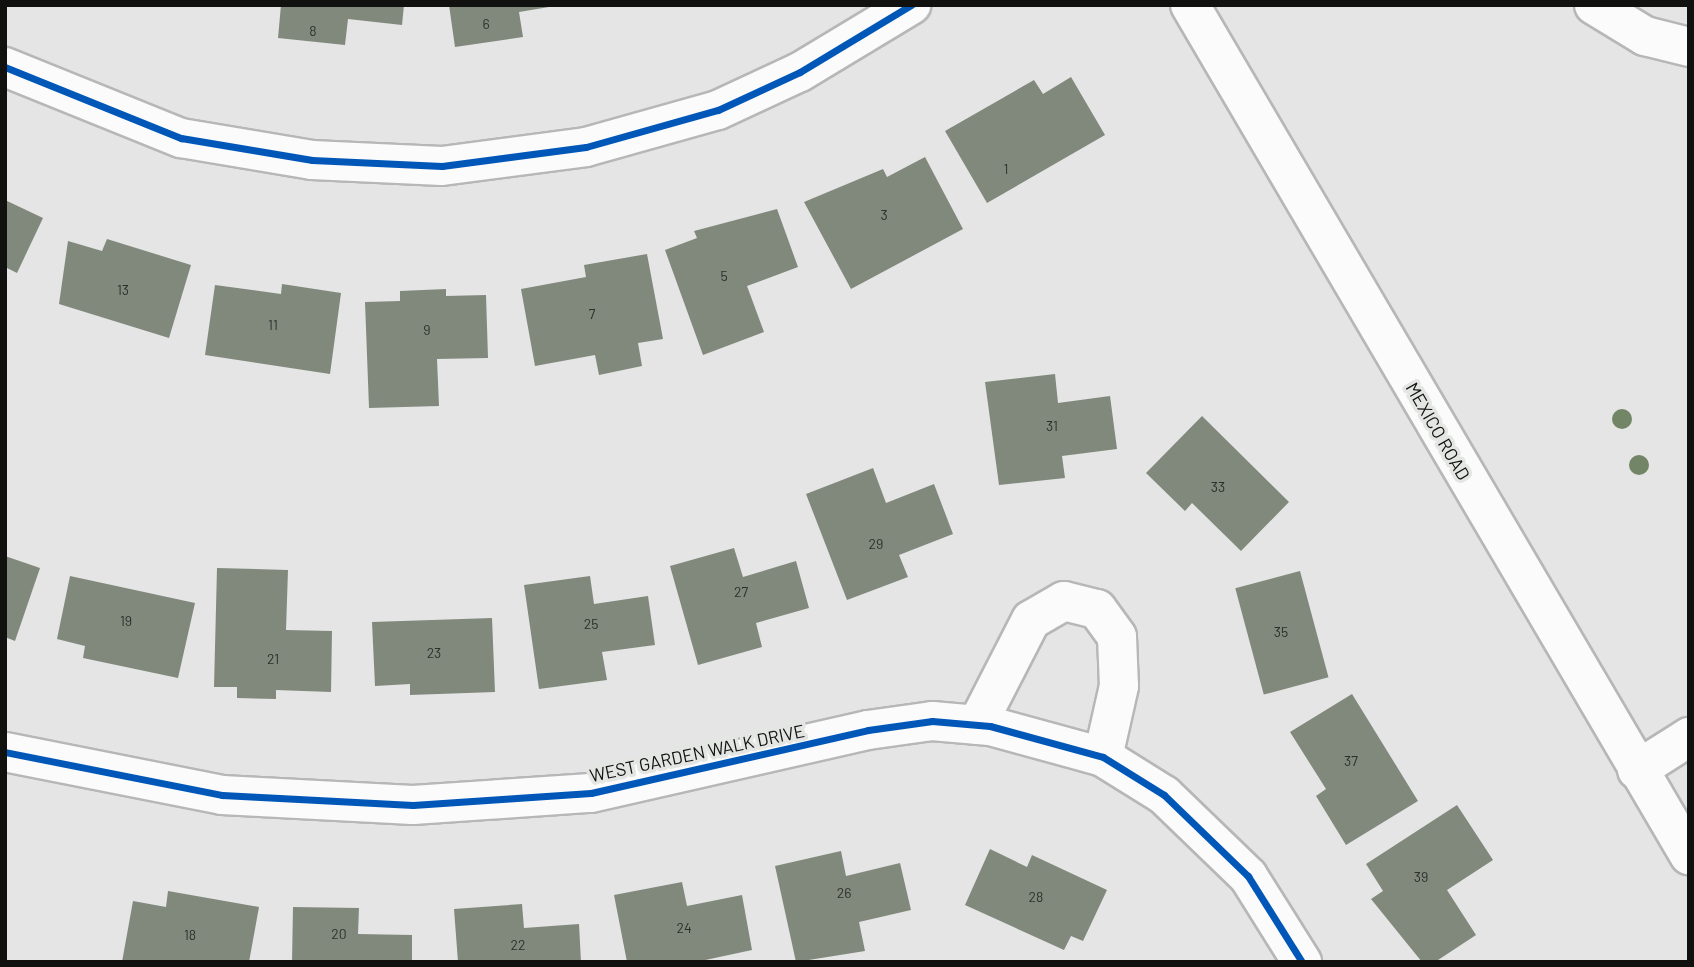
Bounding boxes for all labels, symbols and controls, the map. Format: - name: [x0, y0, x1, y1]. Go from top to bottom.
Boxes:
- house number: 6: [482, 16, 490, 32]
- house number: 8: [309, 23, 317, 39]
- house number: 1: [1004, 161, 1008, 177]
- house number: 3: [880, 207, 888, 223]
- house number: 5: [720, 268, 728, 284]
- house number: 13: [117, 282, 129, 298]
- house number: 7: [589, 306, 595, 322]
- house number: 11: [268, 317, 278, 333]
- house number: 9: [423, 322, 431, 338]
- street label: MEXICO ROAD: [1401, 378, 1475, 484]
- house number: 31: [1046, 418, 1058, 434]
- house number: 33: [1211, 479, 1225, 495]
- house number: 29: [869, 536, 883, 552]
- house number: 27: [734, 584, 748, 600]
- house number: 19: [120, 613, 132, 629]
- house number: 25: [584, 616, 598, 632]
- house number: 35: [1274, 624, 1288, 640]
- house number: 23: [427, 645, 441, 661]
- house number: 21: [267, 651, 279, 667]
- street label: WEST GARDEN WALK DRIVE: [588, 720, 806, 786]
- house number: 37: [1344, 753, 1358, 769]
- house number: 39: [1414, 869, 1428, 885]
- house number: 26: [837, 885, 851, 901]
- house number: 28: [1029, 889, 1043, 905]
- house number: 24: [676, 920, 692, 936]
- house number: 20: [331, 926, 347, 942]
- house number: 18: [184, 927, 196, 943]
- house number: 22: [510, 937, 526, 953]

